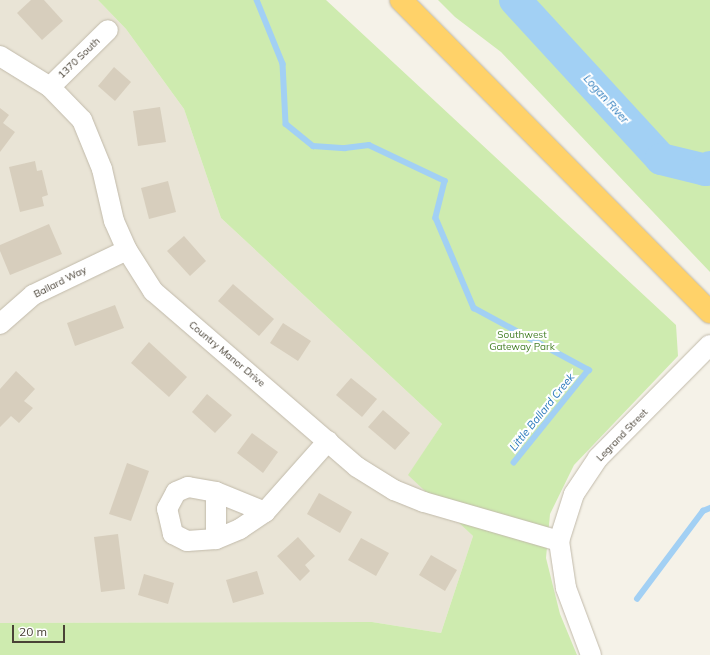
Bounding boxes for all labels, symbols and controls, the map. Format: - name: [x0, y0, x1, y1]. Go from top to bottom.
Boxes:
- street label: 1370 South: [56, 35, 102, 81]
- water label: Logan River: [581, 72, 631, 126]
- street label: Ballard Way: [32, 264, 88, 300]
- street label: Country Manor Drive: [186, 319, 268, 389]
- park label: Southwest Gateway Park: [489, 328, 555, 352]
- water label: Little Ballard Creek: [507, 371, 577, 453]
- street label: Legrand Street: [594, 406, 650, 464]
- scale bar: [14, 617, 67, 643]
- text: 20 m: [19, 624, 47, 639]

